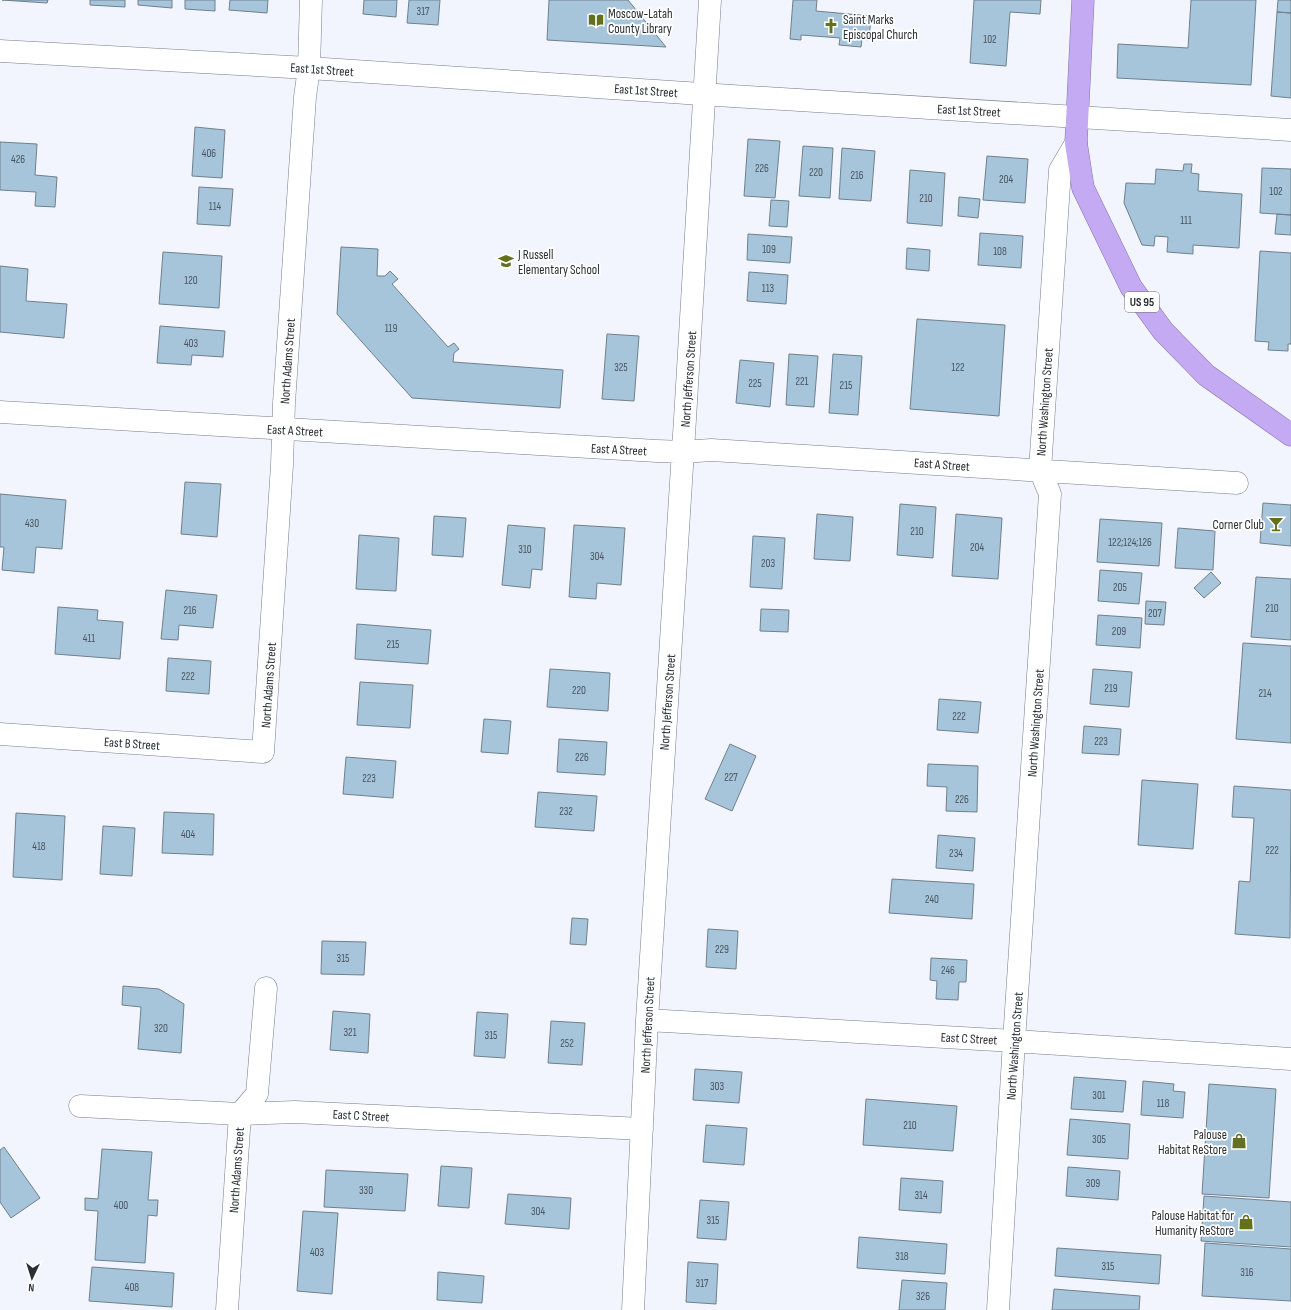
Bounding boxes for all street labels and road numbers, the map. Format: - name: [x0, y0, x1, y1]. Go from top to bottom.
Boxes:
- street label: East 1st Street: [290, 60, 354, 80]
- street label: East 1st Street: [614, 81, 678, 101]
- street label: East 1st Street: [937, 101, 1001, 121]
- road number: US 95: [1125, 292, 1159, 312]
- street label: North Adams Street: [277, 318, 299, 404]
- street label: North Jefferson Street: [678, 330, 700, 428]
- street label: North Washington Street: [1033, 347, 1057, 457]
- street label: East A Street: [267, 422, 323, 440]
- street label: East A Street: [591, 441, 647, 459]
- street label: East A Street: [913, 455, 970, 475]
- street label: North Adams Street: [258, 642, 280, 728]
- street label: North Jefferson Street: [657, 653, 679, 751]
- street label: North Washington Street: [1024, 668, 1048, 778]
- street label: East B Street: [103, 734, 161, 754]
- street label: North Jefferson Street: [637, 976, 659, 1074]
- street label: North Washington Street: [1003, 991, 1027, 1101]
- street label: East C Street: [940, 1030, 998, 1048]
- street label: East C Street: [332, 1107, 390, 1125]
- street label: North Adams Street: [226, 1127, 248, 1213]

